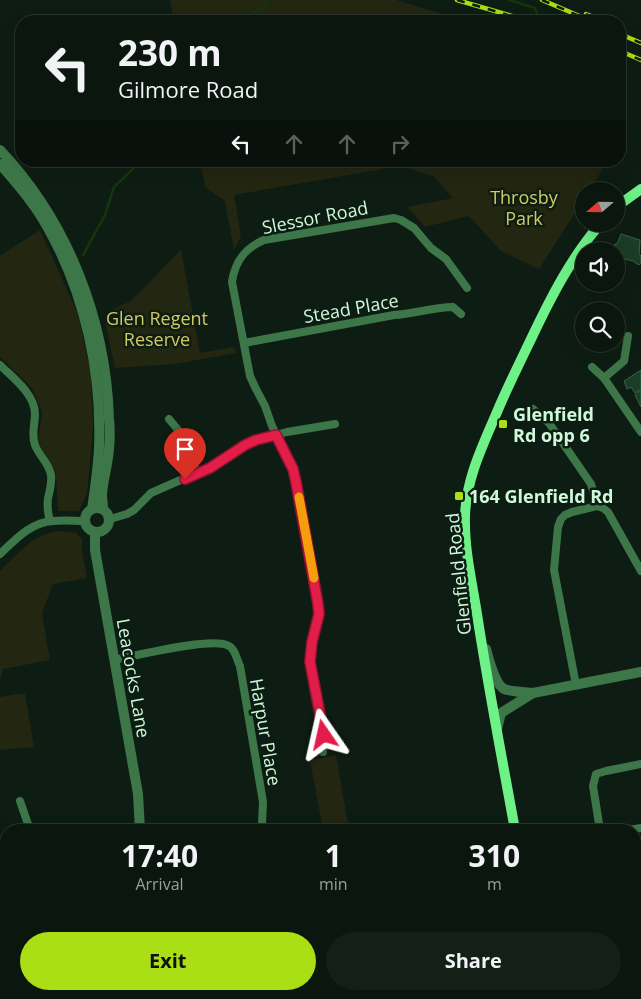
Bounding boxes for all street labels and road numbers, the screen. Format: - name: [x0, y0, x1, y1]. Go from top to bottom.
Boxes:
- street label: Slessor Road: [260, 195, 370, 239]
- street label: Stead Place: [302, 288, 400, 328]
- street label: Glenfield Road: [440, 512, 476, 636]
- street label: Leacocks Lane: [112, 616, 156, 740]
- street label: Harpur Place: [245, 676, 287, 788]

